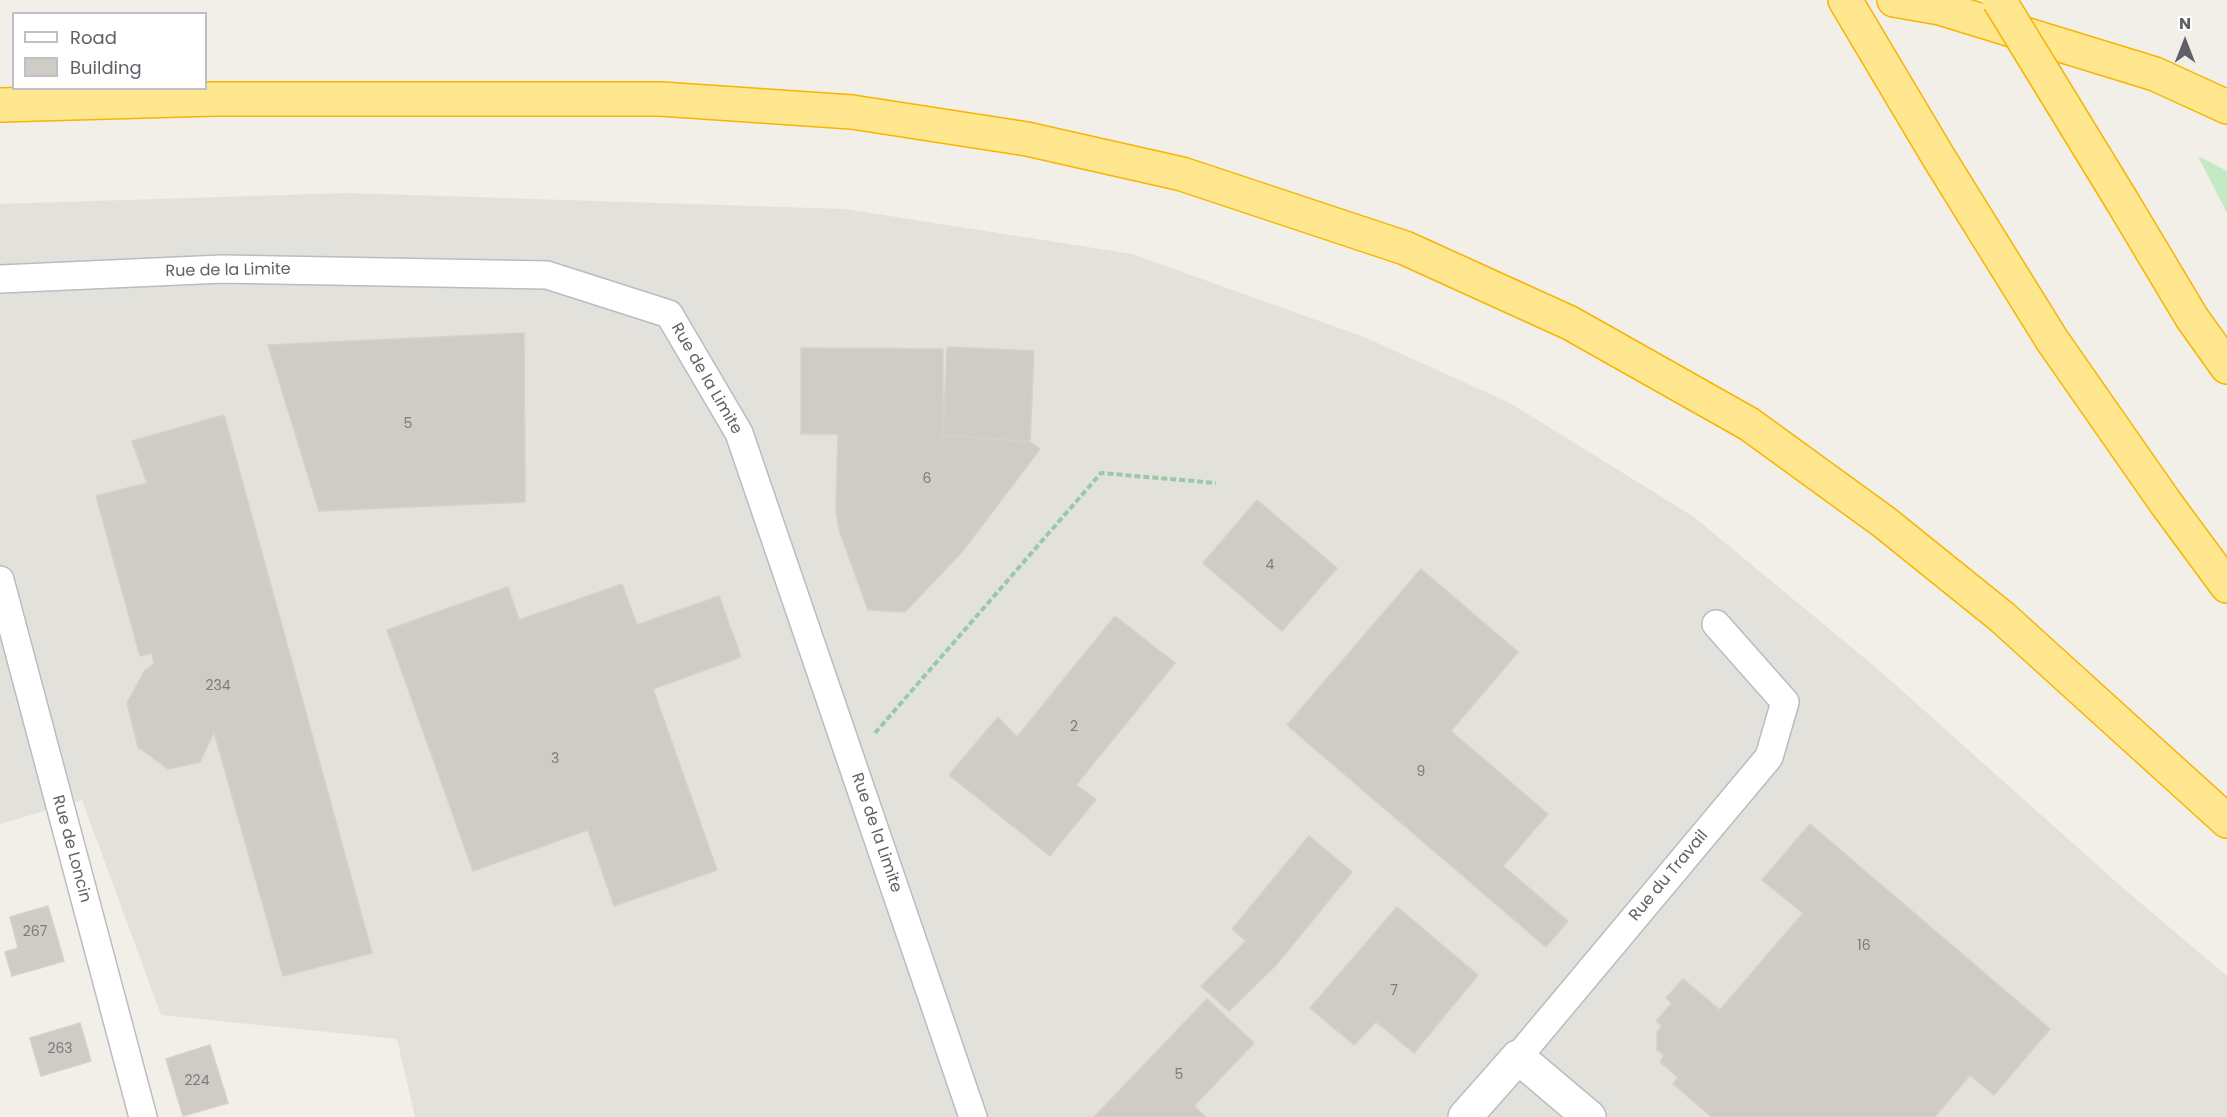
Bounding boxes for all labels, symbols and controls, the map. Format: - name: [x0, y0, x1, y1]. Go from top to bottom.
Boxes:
- legend: [12, 12, 207, 90]
- north arrow: [2155, 12, 2215, 72]
- text: N: [2179, 12, 2191, 35]
- text: Road: [70, 25, 117, 50]
- text: Building: [70, 55, 142, 80]
- street label: Rue de la Limite: [165, 260, 291, 282]
- street label: Rue de la Limite: [666, 320, 746, 438]
- house number: 5: [404, 416, 412, 432]
- house number: 6: [923, 471, 931, 487]
- house number: 4: [1266, 557, 1274, 573]
- house number: 234: [205, 678, 231, 694]
- house number: 2: [1070, 719, 1078, 735]
- house number: 3: [551, 751, 559, 767]
- house number: 9: [1417, 764, 1425, 780]
- street label: Rue de la Limite: [847, 771, 905, 895]
- street label: Rue de Loncin: [47, 793, 95, 905]
- street label: Rue du Travail: [1625, 827, 1713, 925]
- house number: 267: [23, 924, 47, 940]
- house number: 16: [1857, 938, 1871, 954]
- house number: 7: [1390, 983, 1398, 999]
- house number: 263: [47, 1041, 73, 1057]
- house number: 5: [1175, 1067, 1183, 1083]
- house number: 224: [185, 1073, 209, 1089]

